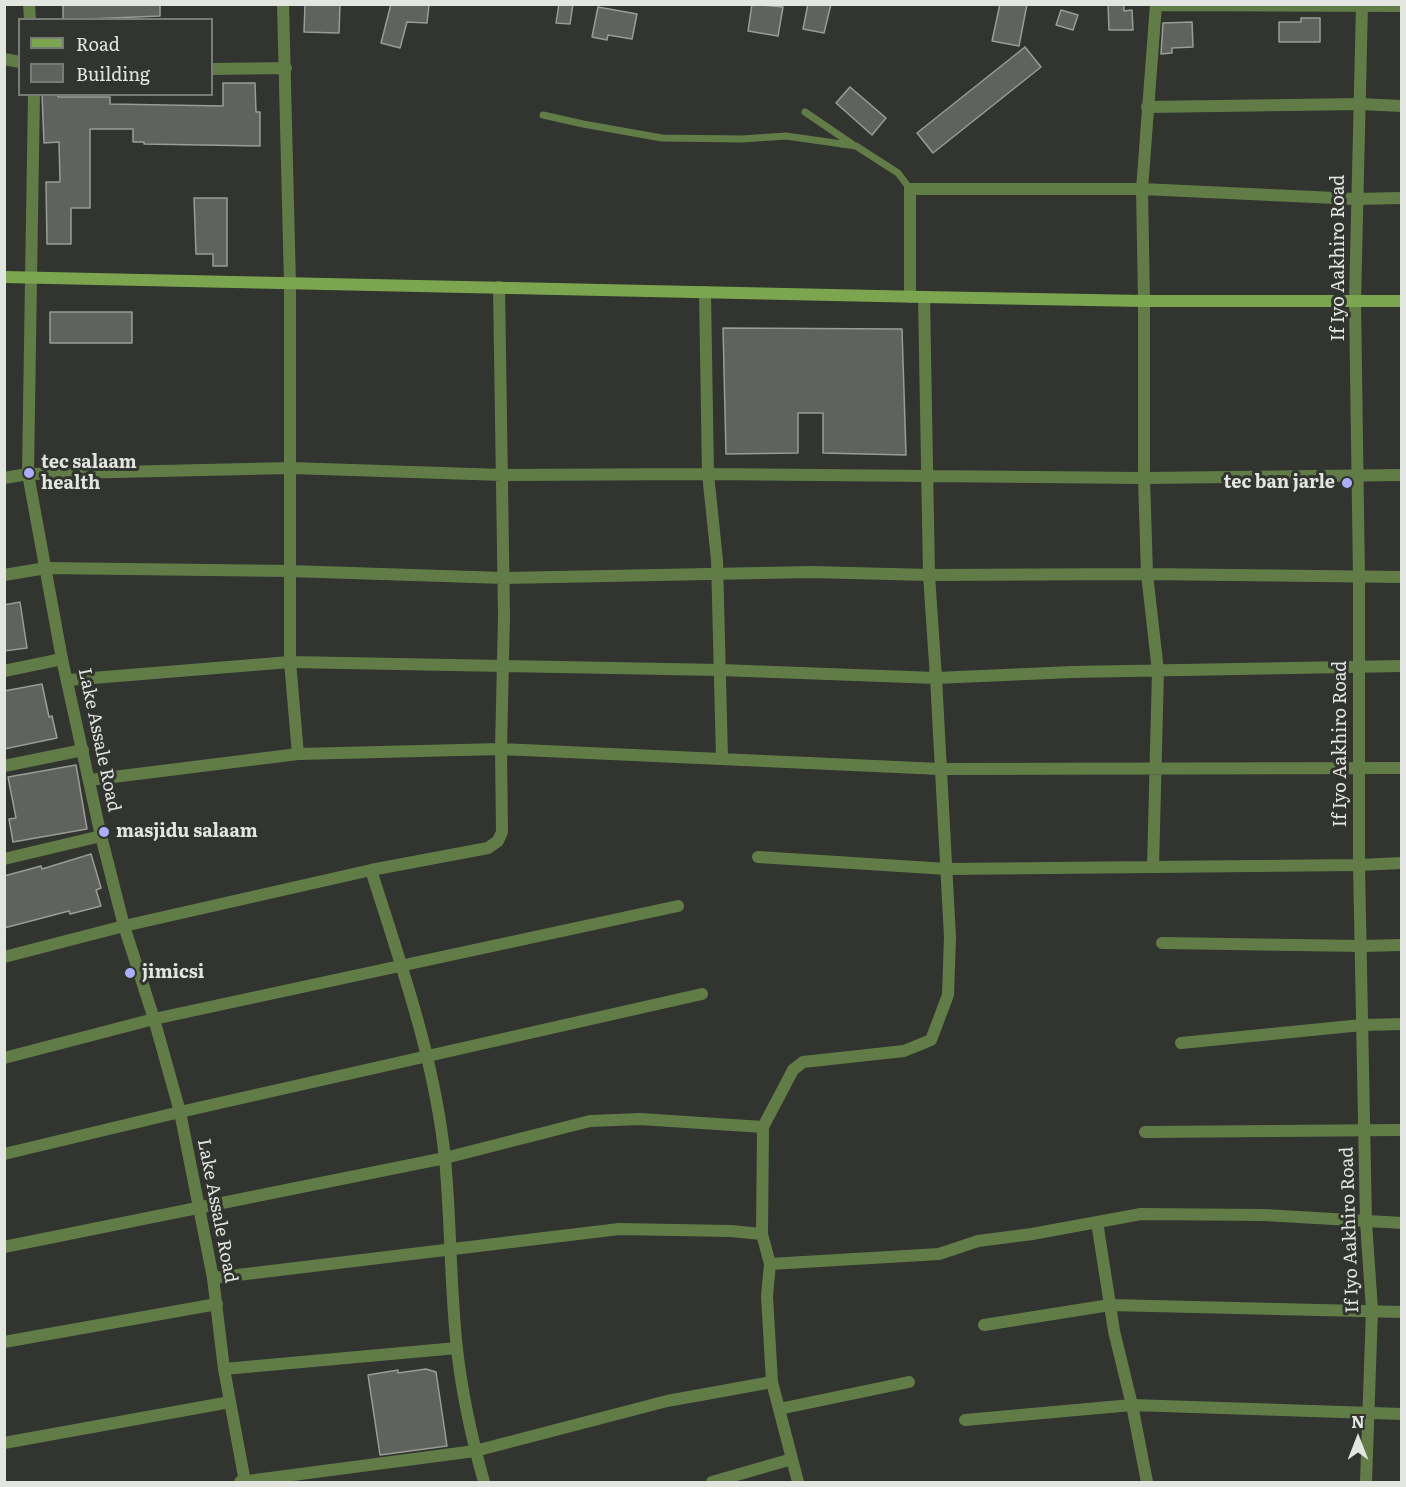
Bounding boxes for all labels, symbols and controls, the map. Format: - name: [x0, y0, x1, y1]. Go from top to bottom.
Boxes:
- legend: [18, 18, 213, 96]
- text: Road: [76, 30, 120, 57]
- text: Building: [76, 60, 150, 87]
- street label: If Iyo Aakhiro Road: [1328, 175, 1350, 341]
- place label: tec salaam health: [41, 452, 137, 494]
- marker: tec salaam health: [22, 466, 36, 480]
- place label: tec ban jarle: [1224, 472, 1335, 494]
- marker: tec ban jarle: [1340, 476, 1354, 490]
- street label: If Iyo Aakhiro Road: [1330, 661, 1352, 827]
- street label: Lake Assale Road: [73, 666, 125, 814]
- place label: masjidu salaam: [116, 821, 258, 843]
- marker: masjidu salaam: [97, 825, 111, 839]
- place label: jimicsi: [142, 962, 204, 984]
- marker: jimicsi: [123, 966, 137, 980]
- street label: Lake Assale Road: [192, 1137, 242, 1285]
- street label: If Iyo Aakhiro Road: [1336, 1146, 1364, 1314]
- north arrow: [1328, 1409, 1388, 1469]
- text: N: [1351, 1409, 1365, 1433]

